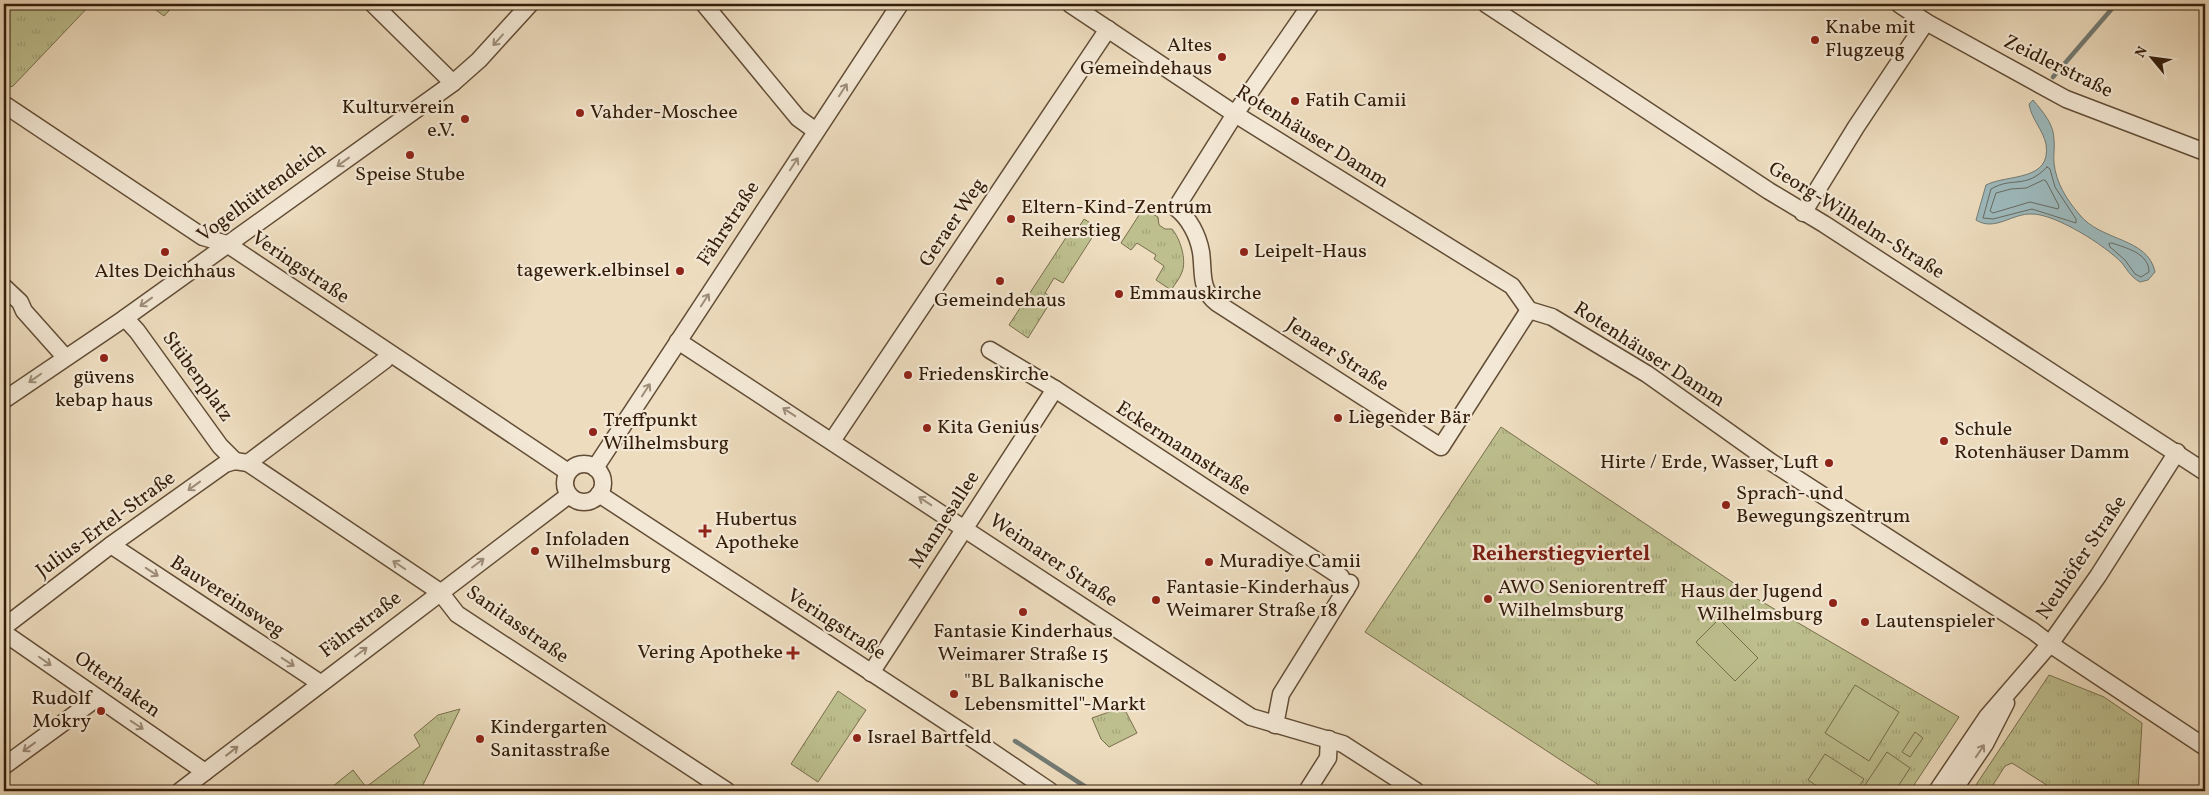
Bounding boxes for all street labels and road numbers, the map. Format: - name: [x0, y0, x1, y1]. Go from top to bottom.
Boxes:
- street label: Zeidlerstraße: [1999, 28, 2117, 106]
- street label: Rotenhäuser Damm: [1230, 79, 1394, 195]
- street label: Vogelhüttendeich: [192, 137, 332, 249]
- street label: Georg-Wilhelm-Straße: [1762, 155, 1950, 287]
- street label: Geraer Weg: [913, 173, 993, 273]
- street label: Fährstraße: [691, 176, 767, 272]
- street label: Veringstraße: [245, 225, 355, 311]
- street label: Rotenhäuser Damm: [1568, 295, 1730, 415]
- street label: Jenaer Straße: [1280, 311, 1394, 399]
- street label: Stübenplatz: [155, 326, 239, 428]
- street label: Eckermannstraße: [1110, 395, 1256, 503]
- street label: Julius-Ertel-Straße: [30, 465, 182, 585]
- street label: Mannesallee: [903, 466, 987, 574]
- street label: Neuhöfer Straße: [2030, 490, 2134, 626]
- street label: Weimarer Straße: [983, 508, 1123, 614]
- street label: Bauvereinsweg: [164, 549, 290, 645]
- street label: Sanitasstraße: [460, 579, 574, 671]
- street label: Veringstraße: [781, 582, 891, 668]
- street label: Fährstraße: [314, 585, 408, 665]
- street label: Otterhaken: [68, 645, 166, 725]

